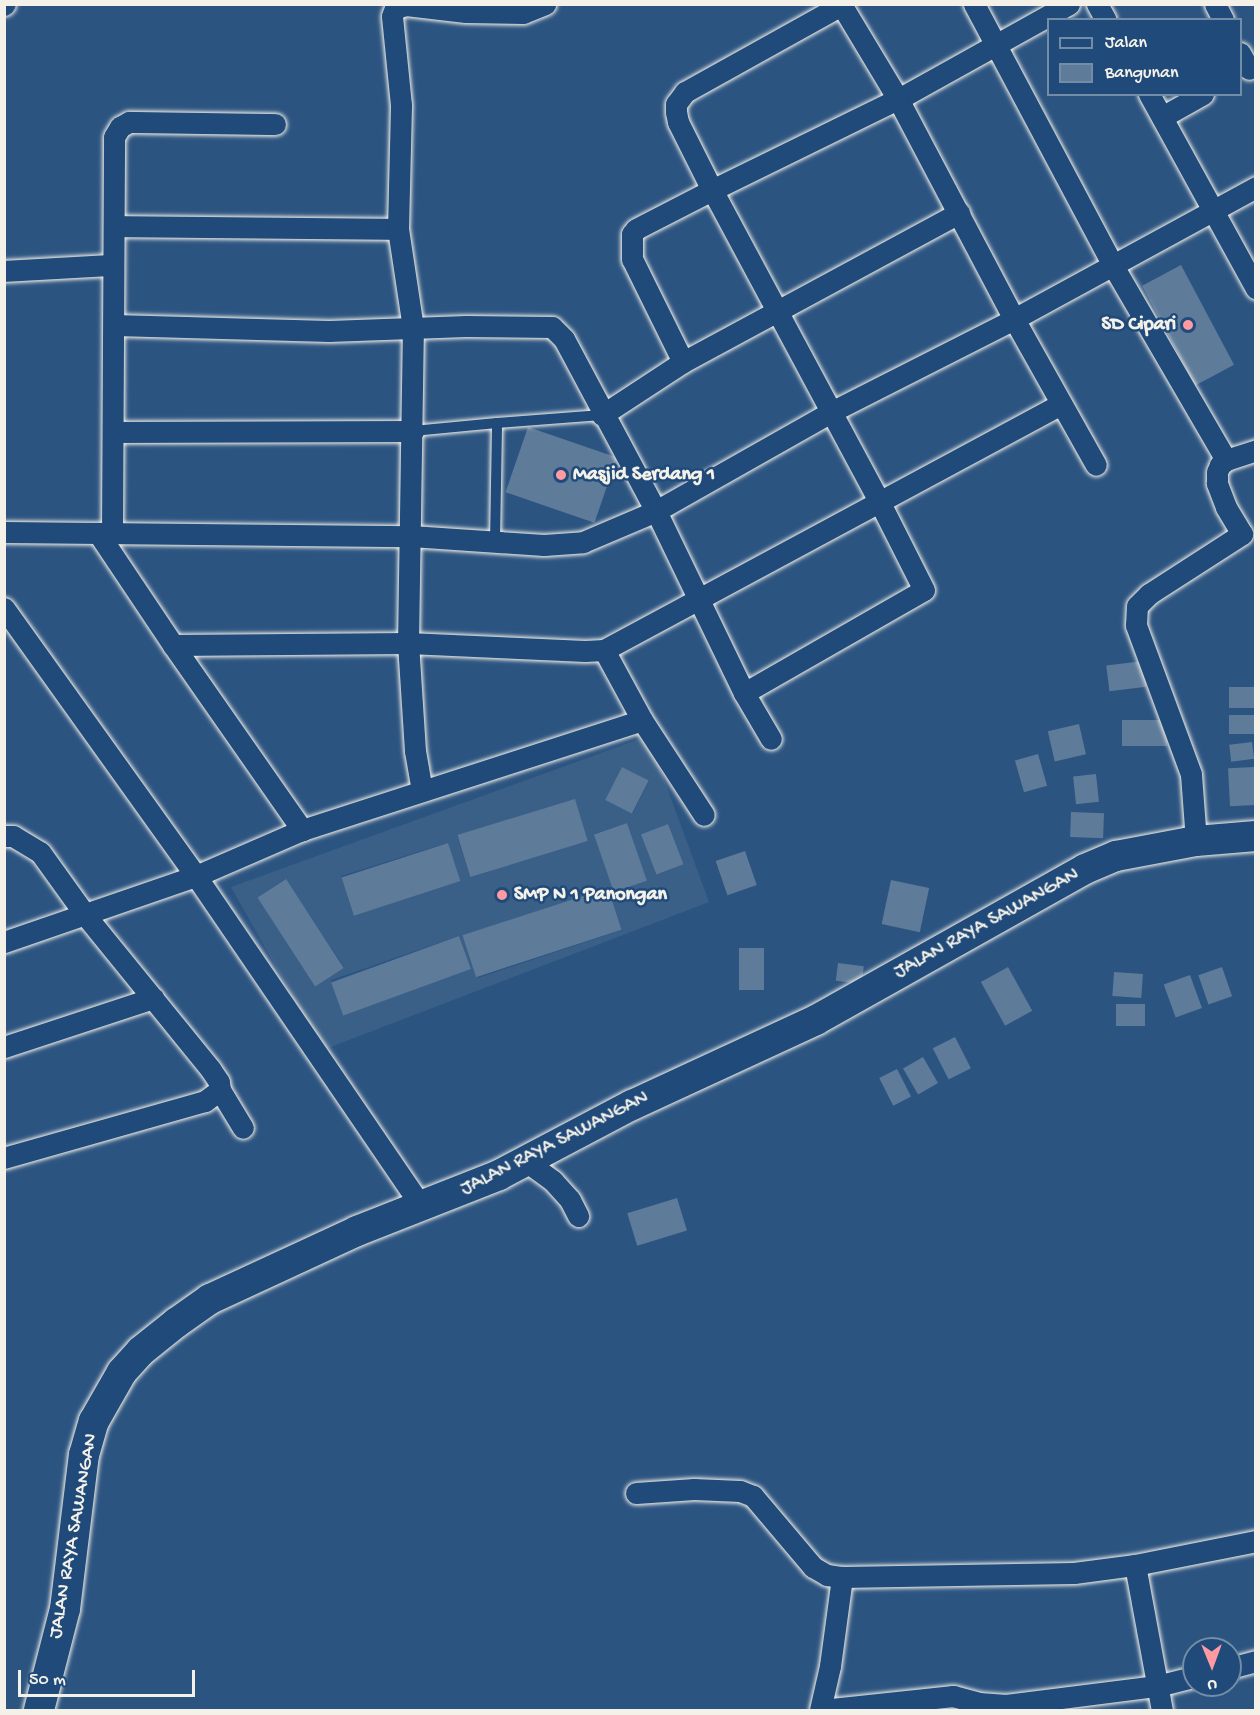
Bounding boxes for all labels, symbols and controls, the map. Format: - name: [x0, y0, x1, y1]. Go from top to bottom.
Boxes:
- legend: [1047, 18, 1242, 96]
- text: Jalan: [1105, 33, 1147, 54]
- text: Bangunan: [1105, 63, 1179, 84]
- place label: SD Cipari: [1101, 313, 1176, 337]
- marker: SD Cipari: [1181, 318, 1195, 332]
- place label: Masjid Serdang 1: [573, 463, 715, 487]
- marker: Masjid Serdang 1: [554, 468, 568, 482]
- street label: JALAN RAYA SAWANGAN: [890, 863, 1084, 985]
- place label: SMP N 1 Panongan: [514, 883, 667, 907]
- marker: SMP N 1 Panongan: [495, 888, 509, 902]
- street label: JALAN RAYA SAWANGAN: [457, 1086, 653, 1202]
- street label: JALAN RAYA SAWANGAN: [44, 1432, 104, 1640]
- north arrow: [1182, 1637, 1242, 1697]
- scale bar: [21, 1658, 198, 1696]
- text: 50 m: [29, 1670, 66, 1691]
- text: U: [1208, 1674, 1217, 1693]

